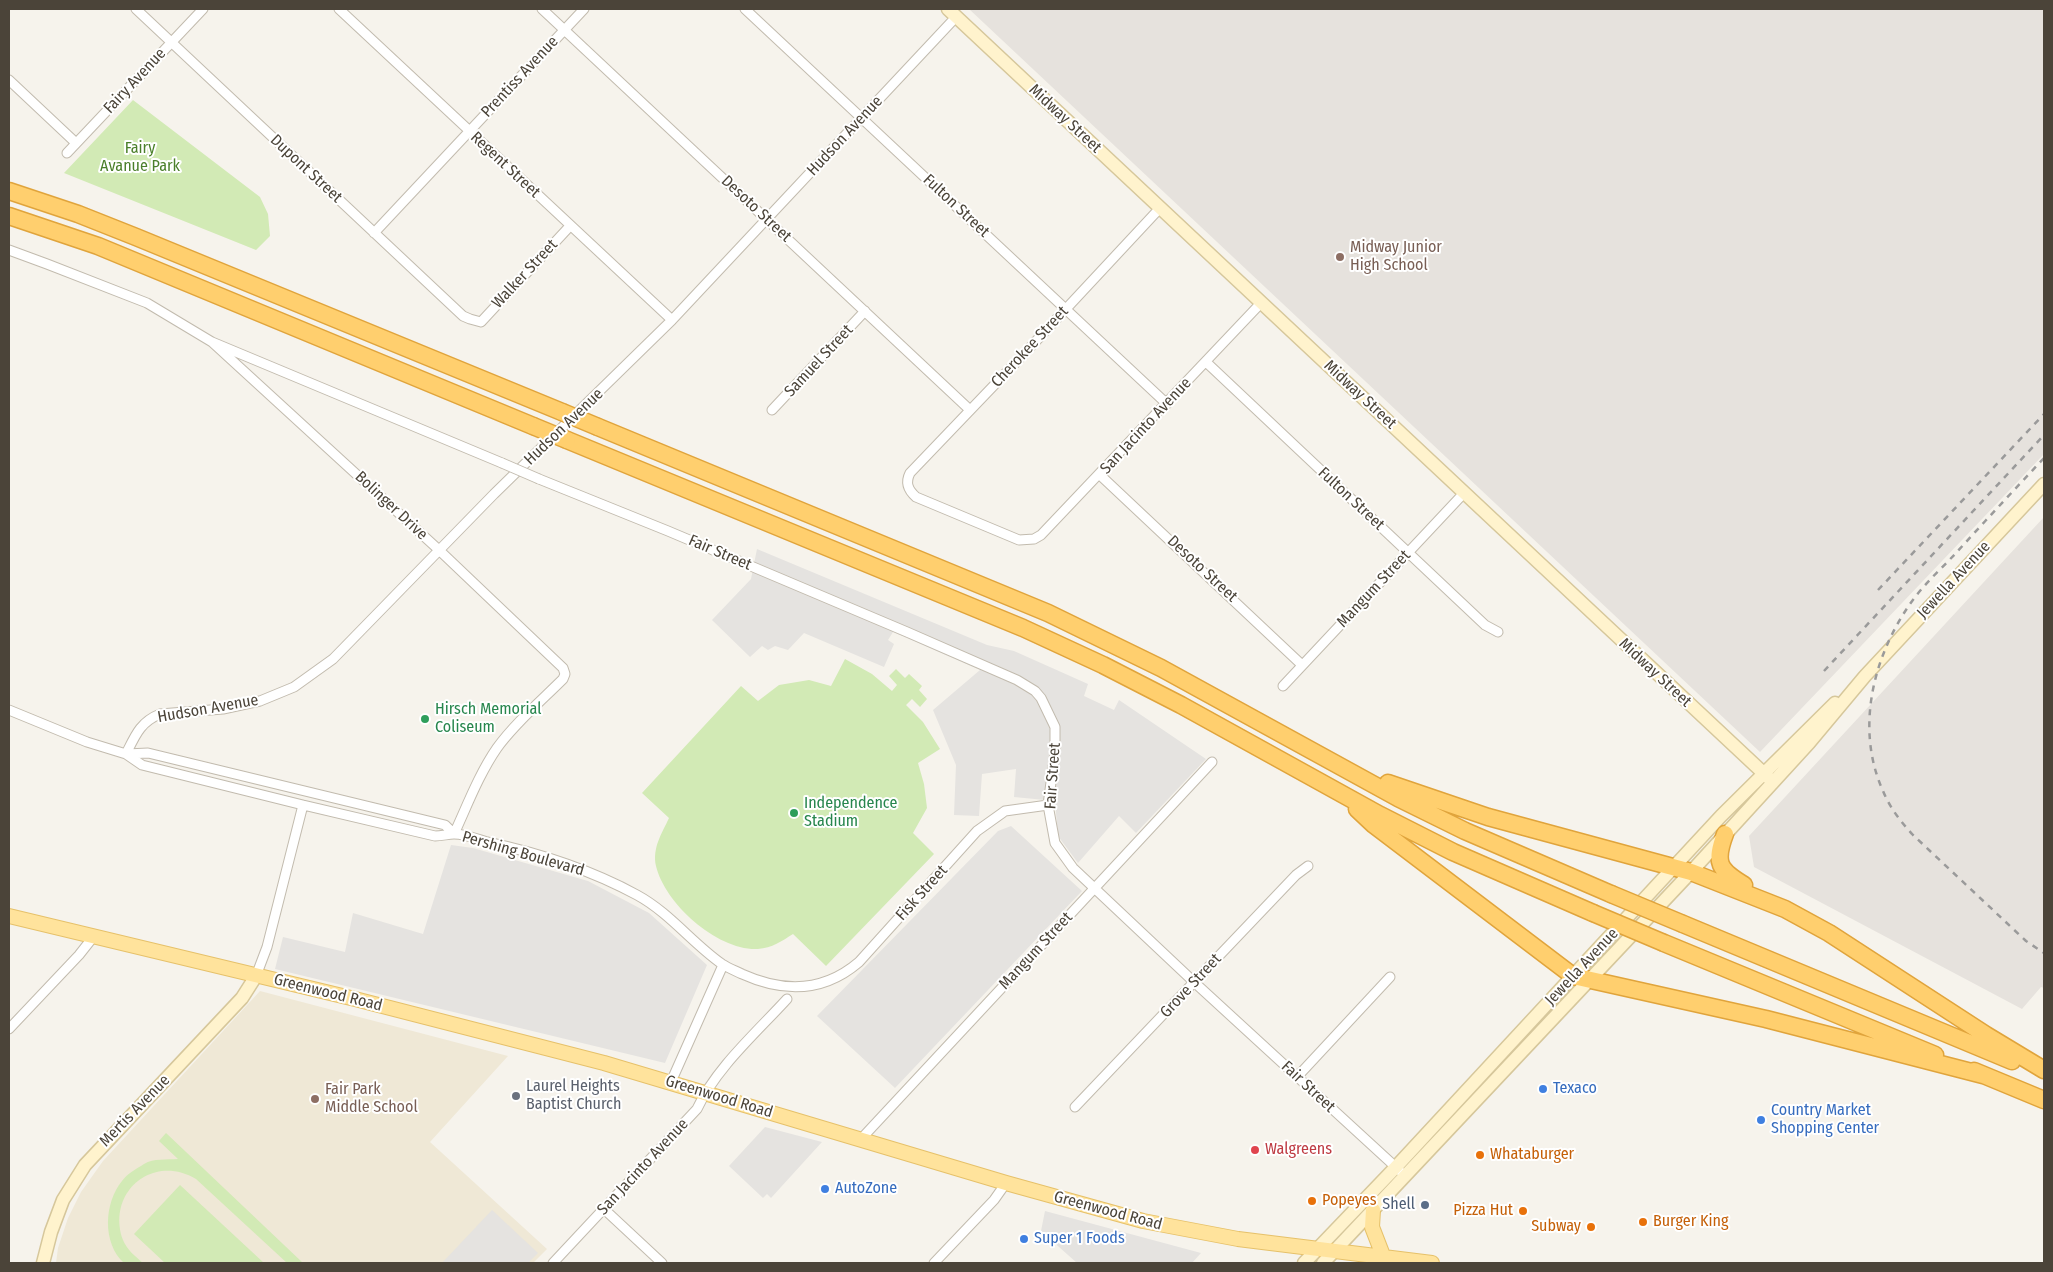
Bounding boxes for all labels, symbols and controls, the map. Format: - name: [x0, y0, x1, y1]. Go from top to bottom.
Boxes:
- street label: Prentiss Avenue: [477, 32, 563, 122]
- street label: Fairy Avenue: [100, 44, 170, 118]
- street label: Midway Street: [1025, 81, 1105, 157]
- street label: Hudson Avenue: [803, 92, 887, 180]
- street label: Regent Street: [466, 128, 544, 202]
- street label: Dupont Street: [266, 131, 346, 207]
- park label: Fairy Avanue Park: [100, 139, 180, 177]
- street label: Fulton Street: [919, 170, 993, 242]
- street label: Desoto Street: [717, 172, 795, 246]
- street label: Walker Street: [488, 236, 562, 312]
- place label: Midway Junior High School: [1350, 238, 1442, 276]
- marker: Midway Junior High School: [1334, 251, 1346, 263]
- street label: Cherokee Street: [987, 302, 1073, 392]
- street label: Samuel Street: [781, 321, 857, 401]
- street label: Midway Street: [1320, 357, 1400, 433]
- street label: San Jacinto Avenue: [1096, 374, 1196, 478]
- street label: Hudson Avenue: [521, 385, 607, 469]
- street label: Fulton Street: [1314, 463, 1388, 535]
- street label: Bolinger Drive: [351, 468, 431, 544]
- street label: Fair Street: [686, 531, 754, 575]
- street label: Desoto Street: [1163, 532, 1241, 606]
- street label: Jewella Avenue: [1913, 537, 1995, 623]
- street label: Mangum Street: [1333, 546, 1415, 632]
- street label: Midway Street: [1615, 635, 1695, 711]
- street label: Hudson Avenue: [156, 691, 260, 727]
- place label: Hirsch Memorial Coliseum: [435, 700, 541, 738]
- marker: Hirsch Memorial Coliseum: [419, 713, 431, 725]
- street label: Fair Street: [1041, 742, 1065, 810]
- place label: Independence Stadium: [804, 794, 897, 832]
- marker: Independence Stadium: [788, 807, 800, 819]
- street label: Pershing Boulevard: [460, 827, 586, 881]
- street label: Fisk Street: [892, 861, 952, 925]
- street label: Mangum Street: [995, 908, 1077, 994]
- street label: Jewella Avenue: [1541, 924, 1623, 1010]
- street label: Grove Street: [1156, 950, 1226, 1022]
- street label: Greenwood Road: [272, 970, 384, 1016]
- street label: Fair Street: [1277, 1057, 1339, 1117]
- street label: Mertis Avenue: [96, 1071, 174, 1151]
- street label: Greenwood Road: [663, 1072, 775, 1122]
- place label: Laurel Heights Baptist Church: [526, 1077, 621, 1115]
- place label: Texaco: [1553, 1079, 1597, 1099]
- place label: Fair Park Middle School: [325, 1080, 418, 1118]
- marker: Texaco: [1537, 1083, 1549, 1095]
- marker: Laurel Heights Baptist Church: [510, 1090, 522, 1102]
- marker: Fair Park Middle School: [309, 1093, 321, 1105]
- place label: Country Market Shopping Center: [1771, 1101, 1879, 1139]
- marker: Country Market Shopping Center: [1755, 1114, 1767, 1126]
- street label: San Jacinto Avenue: [593, 1115, 693, 1219]
- place label: Walgreens: [1265, 1140, 1332, 1160]
- marker: Walgreens: [1249, 1144, 1261, 1156]
- place label: Whataburger: [1490, 1145, 1574, 1165]
- marker: Whataburger: [1474, 1149, 1486, 1161]
- place label: AutoZone: [835, 1179, 897, 1199]
- marker: AutoZone: [819, 1183, 831, 1195]
- street label: Greenwood Road: [1052, 1187, 1164, 1235]
- place label: Popeyes: [1322, 1191, 1376, 1211]
- marker: Popeyes: [1306, 1195, 1318, 1207]
- place label: Shell: [1382, 1195, 1415, 1215]
- marker: Shell: [1419, 1199, 1431, 1211]
- place label: Pizza Hut: [1453, 1201, 1513, 1221]
- marker: Pizza Hut: [1517, 1205, 1529, 1217]
- place label: Burger King: [1653, 1212, 1728, 1232]
- marker: Burger King: [1637, 1216, 1649, 1228]
- place label: Subway: [1531, 1217, 1581, 1237]
- marker: Subway: [1585, 1221, 1597, 1233]
- place label: Super 1 Foods: [1034, 1229, 1125, 1249]
- marker: Super 1 Foods: [1018, 1233, 1030, 1245]

